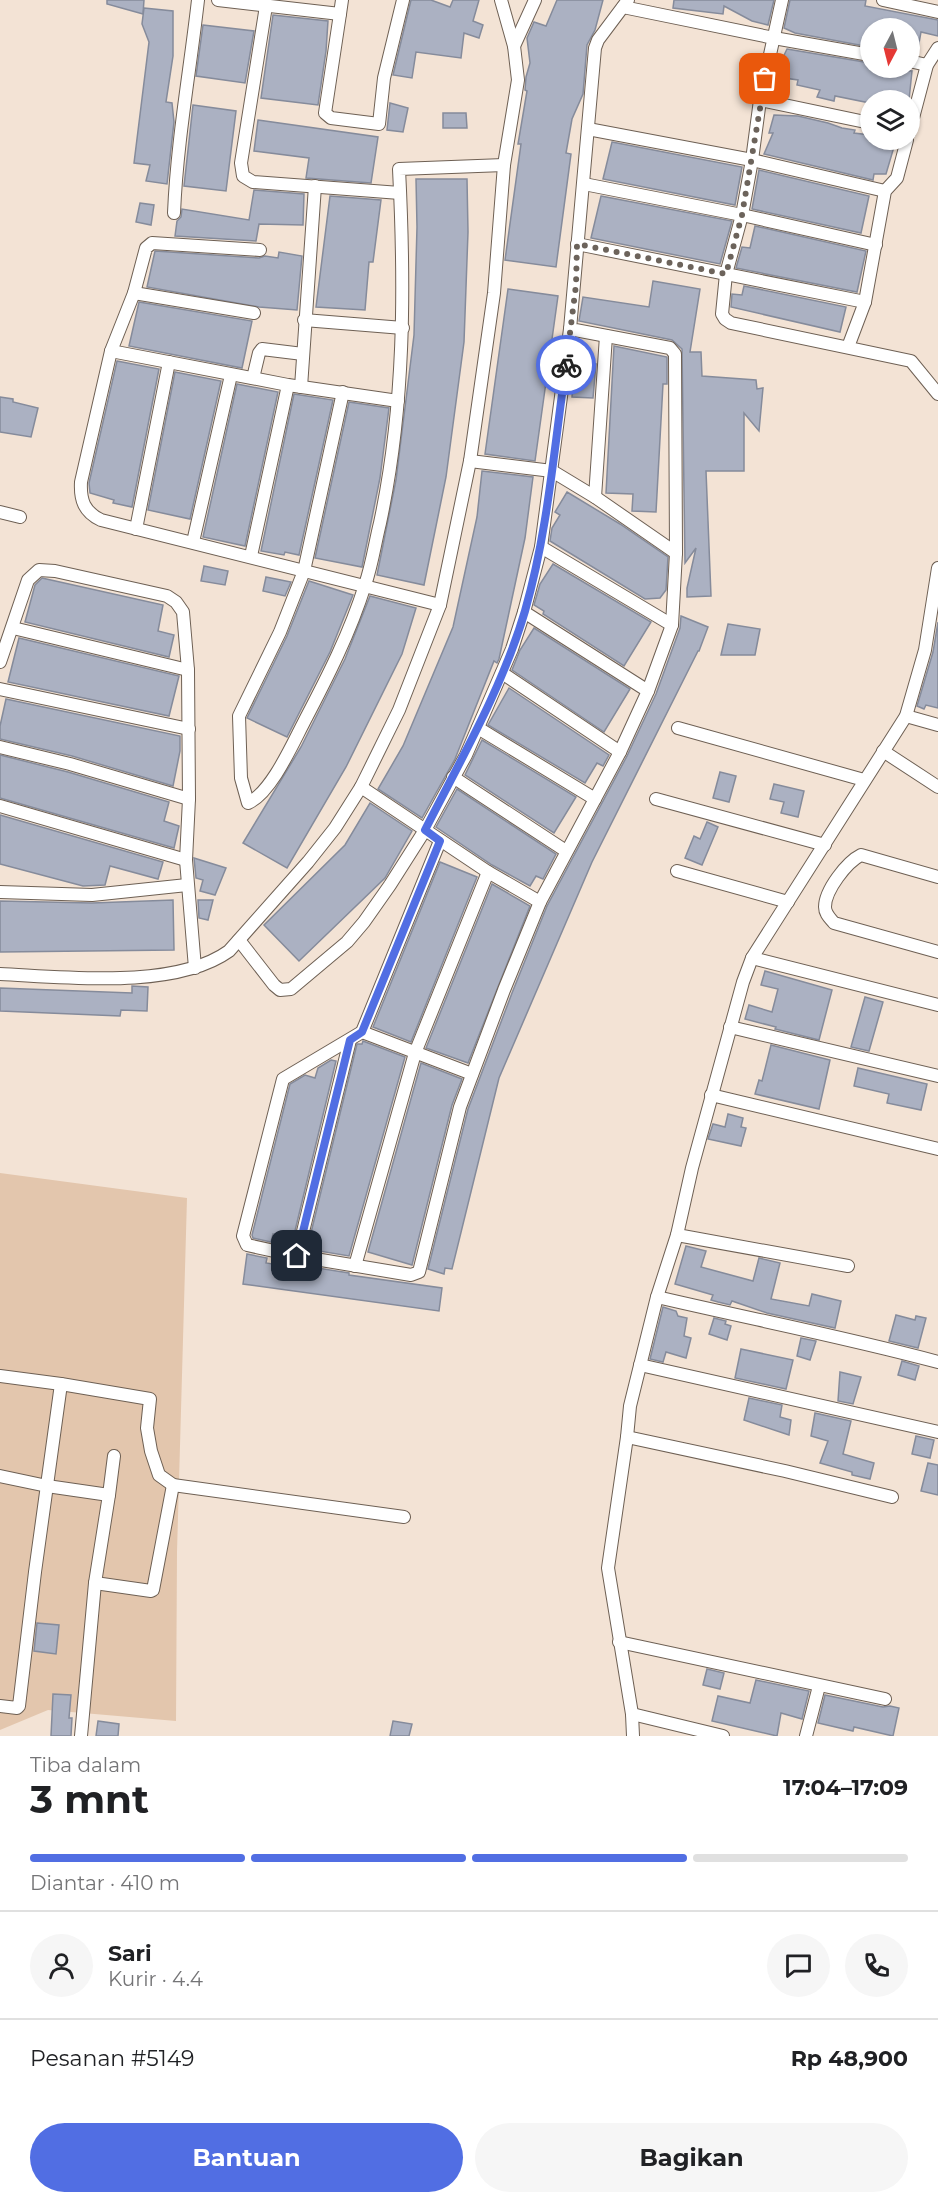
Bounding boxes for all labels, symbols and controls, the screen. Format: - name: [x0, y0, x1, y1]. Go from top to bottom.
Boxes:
- north arrow: [860, 18, 920, 78]
- map controls: [860, 18, 920, 150]
- pin: [739, 53, 790, 104]
- icon: bag: [748, 62, 781, 95]
- button: layers: [860, 90, 920, 150]
- courier: [536, 335, 596, 395]
- icon: bike: [550, 349, 583, 382]
- pin: [271, 1230, 322, 1281]
- icon: home: [280, 1239, 313, 1272]
- text: Tiba dalam: [30, 1753, 141, 1777]
- text: 17:04–17:09: [783, 1774, 908, 1801]
- text: 3 mnt: [30, 1775, 149, 1823]
- text: Diantar · 410 m: [30, 1871, 180, 1895]
- button: person: [30, 1934, 93, 1997]
- button: chat: [767, 1934, 830, 1997]
- button: phone: [845, 1934, 908, 1997]
- text: Sari: [108, 1940, 152, 1967]
- text: Kurir · 4.4: [108, 1967, 203, 1991]
- text: Pesanan #5149: [30, 2045, 194, 2072]
- text: Rp 48,900: [791, 2045, 908, 2072]
- button: Bantuan: [30, 2123, 463, 2192]
- button: Bagikan: [475, 2123, 908, 2192]

